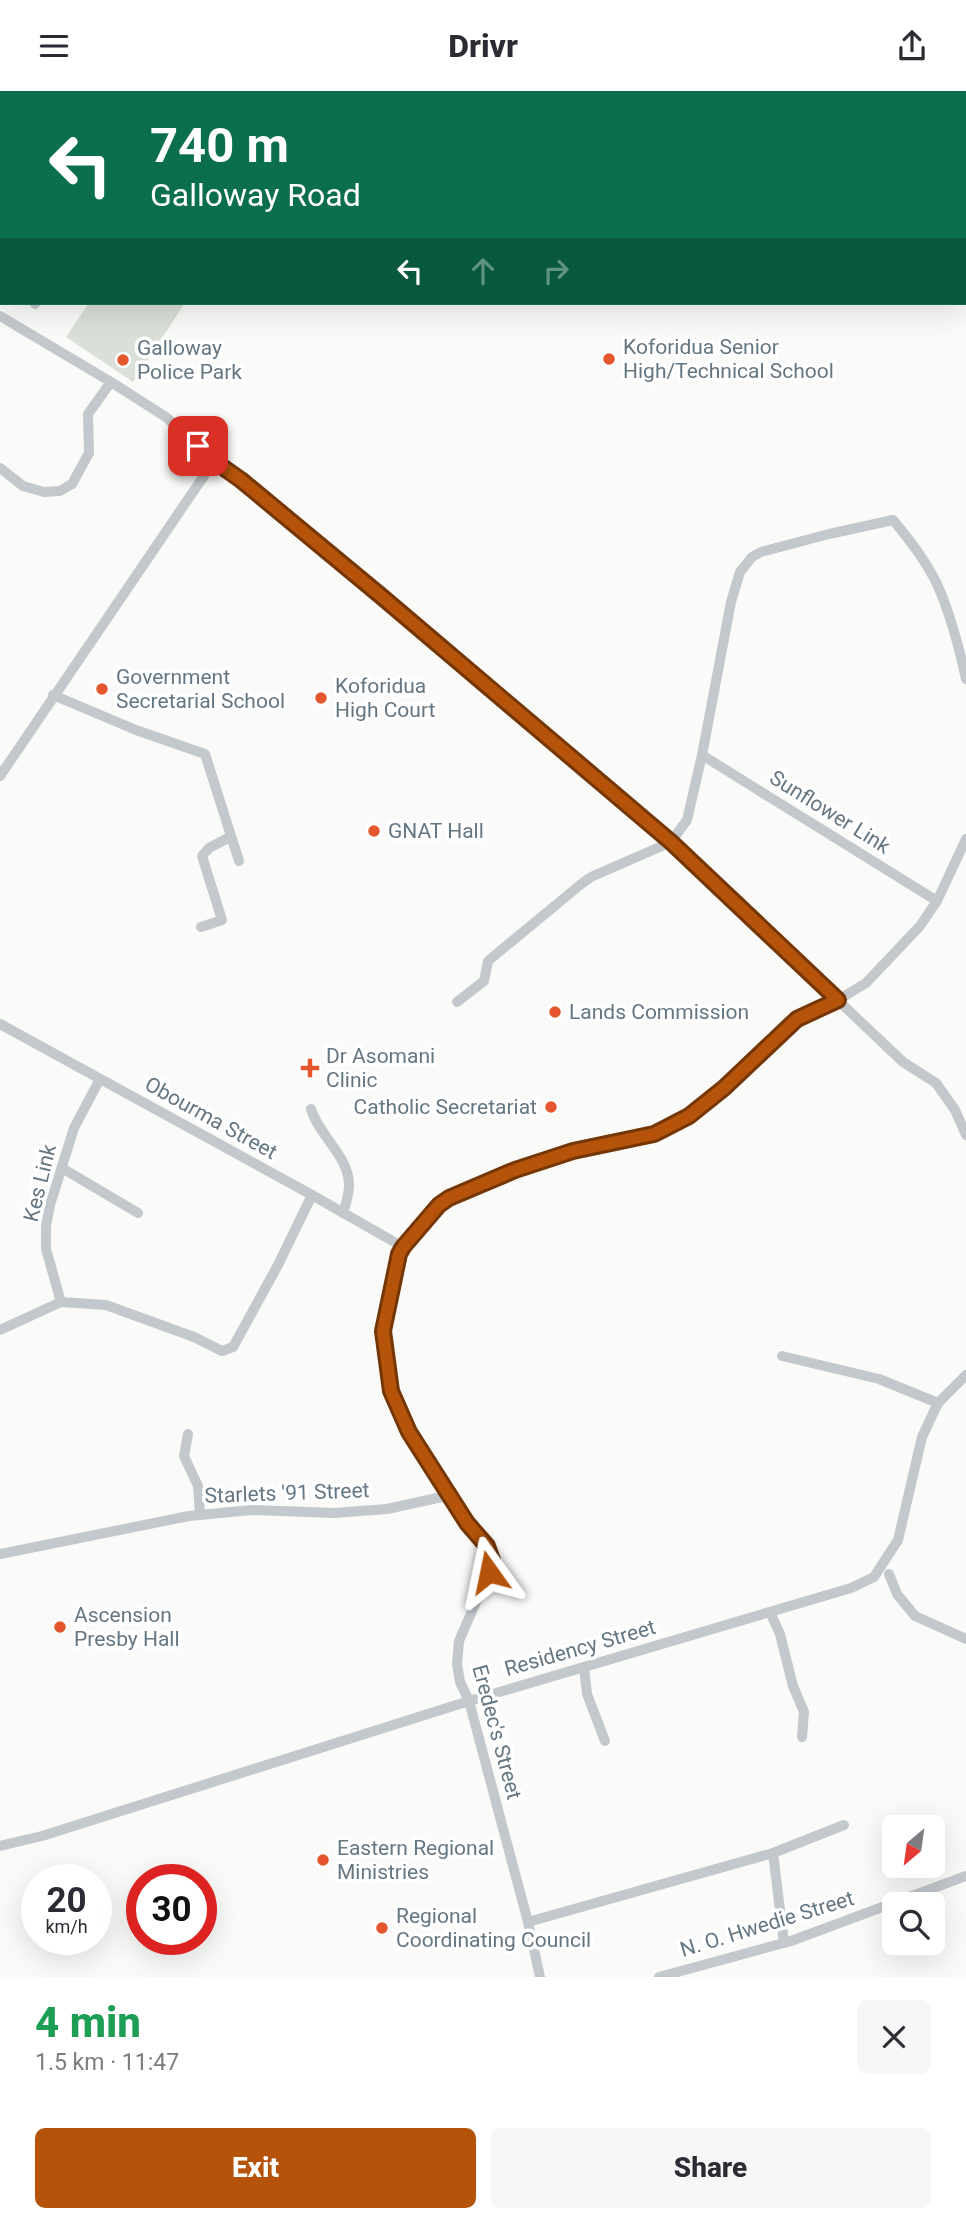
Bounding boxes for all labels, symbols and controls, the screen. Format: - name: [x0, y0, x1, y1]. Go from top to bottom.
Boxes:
- icon: menu: [35, 27, 73, 65]
- text: Drivr: [448, 27, 518, 65]
- icon: share: [893, 27, 931, 65]
- text: 740 m: [150, 117, 289, 174]
- icon: left: [35, 119, 126, 210]
- text: Galloway Road: [150, 176, 361, 214]
- icon: left: [391, 252, 429, 290]
- icon: ahead: [464, 252, 502, 290]
- icon: right: [537, 252, 575, 290]
- place label: Koforidua Senior High/Technical School: [623, 335, 834, 383]
- place label: Galloway Police Park: [137, 336, 242, 384]
- marker: Koforidua Senior High/Technical School: [601, 351, 617, 367]
- marker: Galloway Police Park: [115, 352, 131, 368]
- pin: [168, 416, 228, 476]
- icon: arrive: [179, 427, 217, 465]
- place label: Government Secretarial School: [116, 665, 285, 713]
- place label: Koforidua High Court: [335, 674, 436, 722]
- marker: Government Secretarial School: [94, 681, 110, 697]
- marker: Koforidua High Court: [313, 690, 329, 706]
- street label: Sunflower Link: [765, 765, 895, 859]
- place label: GNAT Hall: [388, 819, 484, 843]
- marker: GNAT Hall: [366, 823, 382, 839]
- place label: Lands Commission: [569, 1000, 749, 1024]
- marker: Lands Commission: [547, 1004, 563, 1020]
- place label: Dr Asomani Clinic: [326, 1044, 435, 1092]
- marker: Dr Asomani Clinic: [300, 1058, 320, 1078]
- street label: Obourma Street: [141, 1072, 281, 1164]
- place label: Catholic Secretariat: [354, 1095, 537, 1119]
- marker: Catholic Secretariat: [543, 1099, 559, 1115]
- street label: Kes Link: [19, 1142, 61, 1224]
- street label: Starlets '91 Street: [204, 1478, 370, 1508]
- position arrow: [452, 1535, 526, 1609]
- place label: Ascension Presby Hall: [74, 1603, 180, 1651]
- street label: Residency Street: [502, 1615, 658, 1681]
- marker: Ascension Presby Hall: [52, 1619, 68, 1635]
- street label: Eredec's Street: [468, 1662, 527, 1802]
- north arrow: [882, 1815, 945, 1878]
- map controls: [882, 1815, 945, 1955]
- place label: Eastern Regional Ministries: [337, 1836, 494, 1884]
- marker: Eastern Regional Ministries: [315, 1852, 331, 1868]
- speed limit sign: 30: [126, 1864, 217, 1955]
- text: 20: [46, 1880, 87, 1921]
- street label: N. O. Hwedie Street: [677, 1886, 857, 1962]
- button: search: [882, 1892, 945, 1955]
- place label: Regional Coordinating Council: [396, 1904, 591, 1952]
- text: km/h: [45, 1916, 88, 1937]
- marker: Regional Coordinating Council: [374, 1920, 390, 1936]
- text: 4 min: [35, 1998, 141, 2047]
- button: close: [857, 2000, 931, 2074]
- text: 1.5 km · 11:47: [35, 2049, 179, 2076]
- button: Exit: [35, 2128, 476, 2208]
- button: Share: [490, 2128, 931, 2208]

